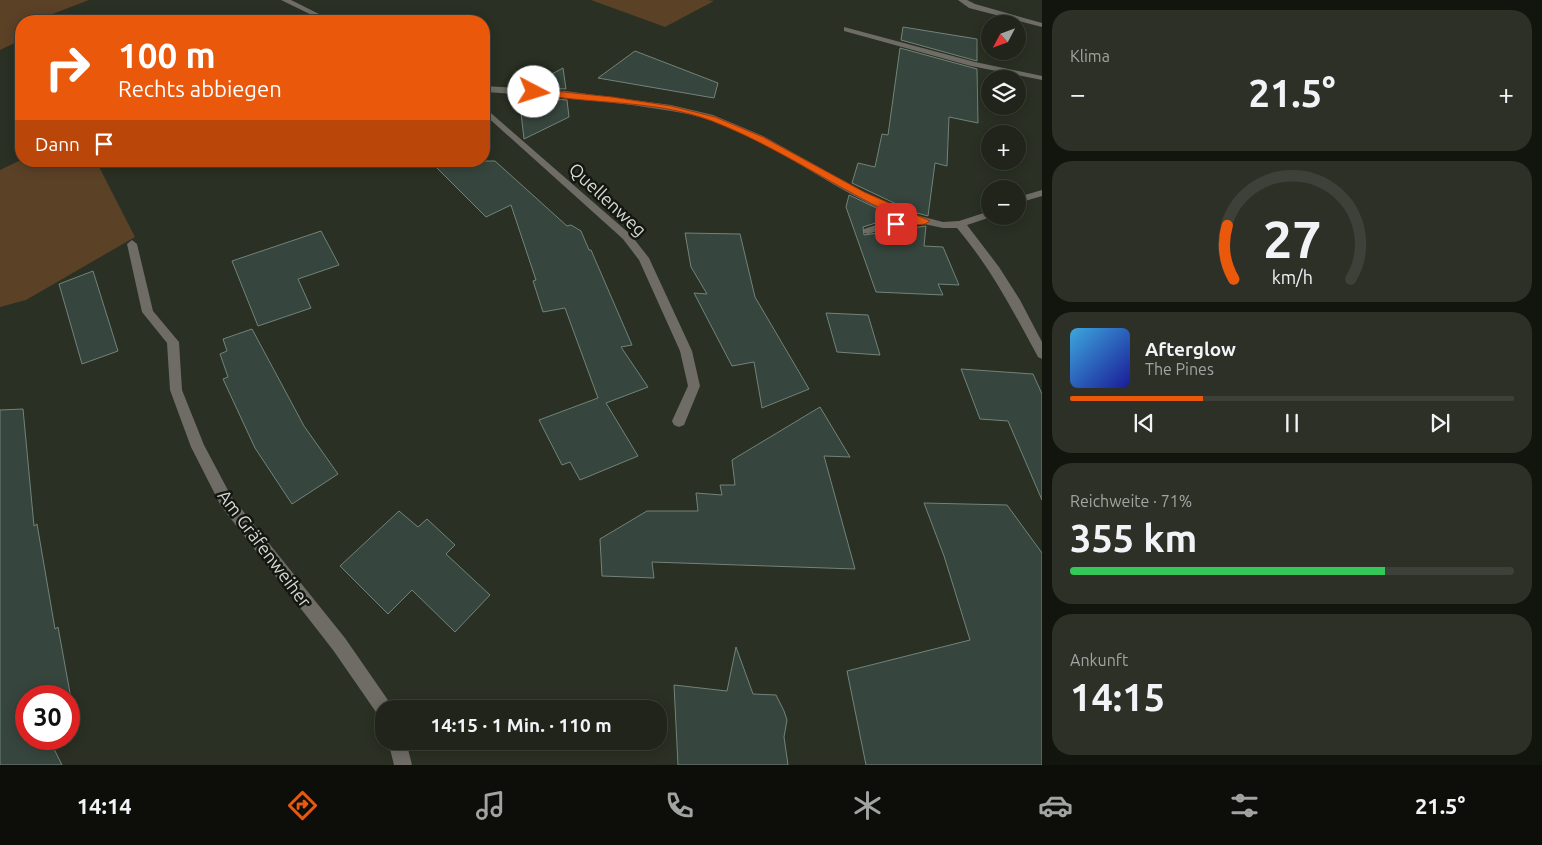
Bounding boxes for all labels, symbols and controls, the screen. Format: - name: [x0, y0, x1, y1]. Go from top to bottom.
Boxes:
- north arrow: [981, 15, 1026, 60]
- map controls: [981, 15, 1026, 225]
- icon: right: [35, 35, 100, 100]
- text: 100 m: [118, 35, 216, 75]
- text: Klima: [1070, 47, 1110, 65]
- position arrow: [507, 65, 559, 117]
- button: layers: [981, 70, 1026, 115]
- text: 21.5°: [1248, 72, 1336, 114]
- text: Rechts abbiegen: [118, 76, 282, 101]
- text: −: [1070, 78, 1086, 109]
- text: +: [1498, 78, 1514, 109]
- button: +: [981, 125, 1026, 170]
- icon: arrive: [90, 130, 118, 158]
- text: Dann: [35, 133, 80, 155]
- street label: Quellenweg: [565, 158, 651, 240]
- button: −: [981, 180, 1026, 225]
- pin: [875, 203, 917, 245]
- icon: arrive: [882, 210, 910, 238]
- text: 27: [1263, 210, 1321, 268]
- text: km/h: [1271, 267, 1313, 287]
- text: Afterglow: [1145, 338, 1236, 360]
- text: The Pines: [1145, 360, 1214, 378]
- icon: previous: [1130, 409, 1158, 437]
- icon: pause: [1278, 409, 1306, 437]
- icon: next: [1426, 409, 1454, 437]
- street label: Am Gräfenweiher: [214, 485, 316, 611]
- text: Reichweite · 71%: [1070, 492, 1192, 510]
- text: 355 km: [1070, 517, 1197, 559]
- text: Ankunft: [1070, 651, 1128, 669]
- text: 14:15: [1070, 676, 1165, 718]
- speed limit sign: 30: [15, 685, 80, 750]
- text: 14:15 · 1 Min. · 110 m: [430, 714, 612, 736]
- icon: directions: [285, 788, 320, 823]
- icon: music: [473, 788, 508, 823]
- icon: phone: [662, 788, 697, 823]
- icon: climate: [850, 788, 885, 823]
- icon: car: [1038, 788, 1073, 823]
- icon: filters: [1227, 788, 1262, 823]
- text: 14:14: [77, 793, 132, 818]
- text: 21.5°: [1415, 793, 1465, 818]

